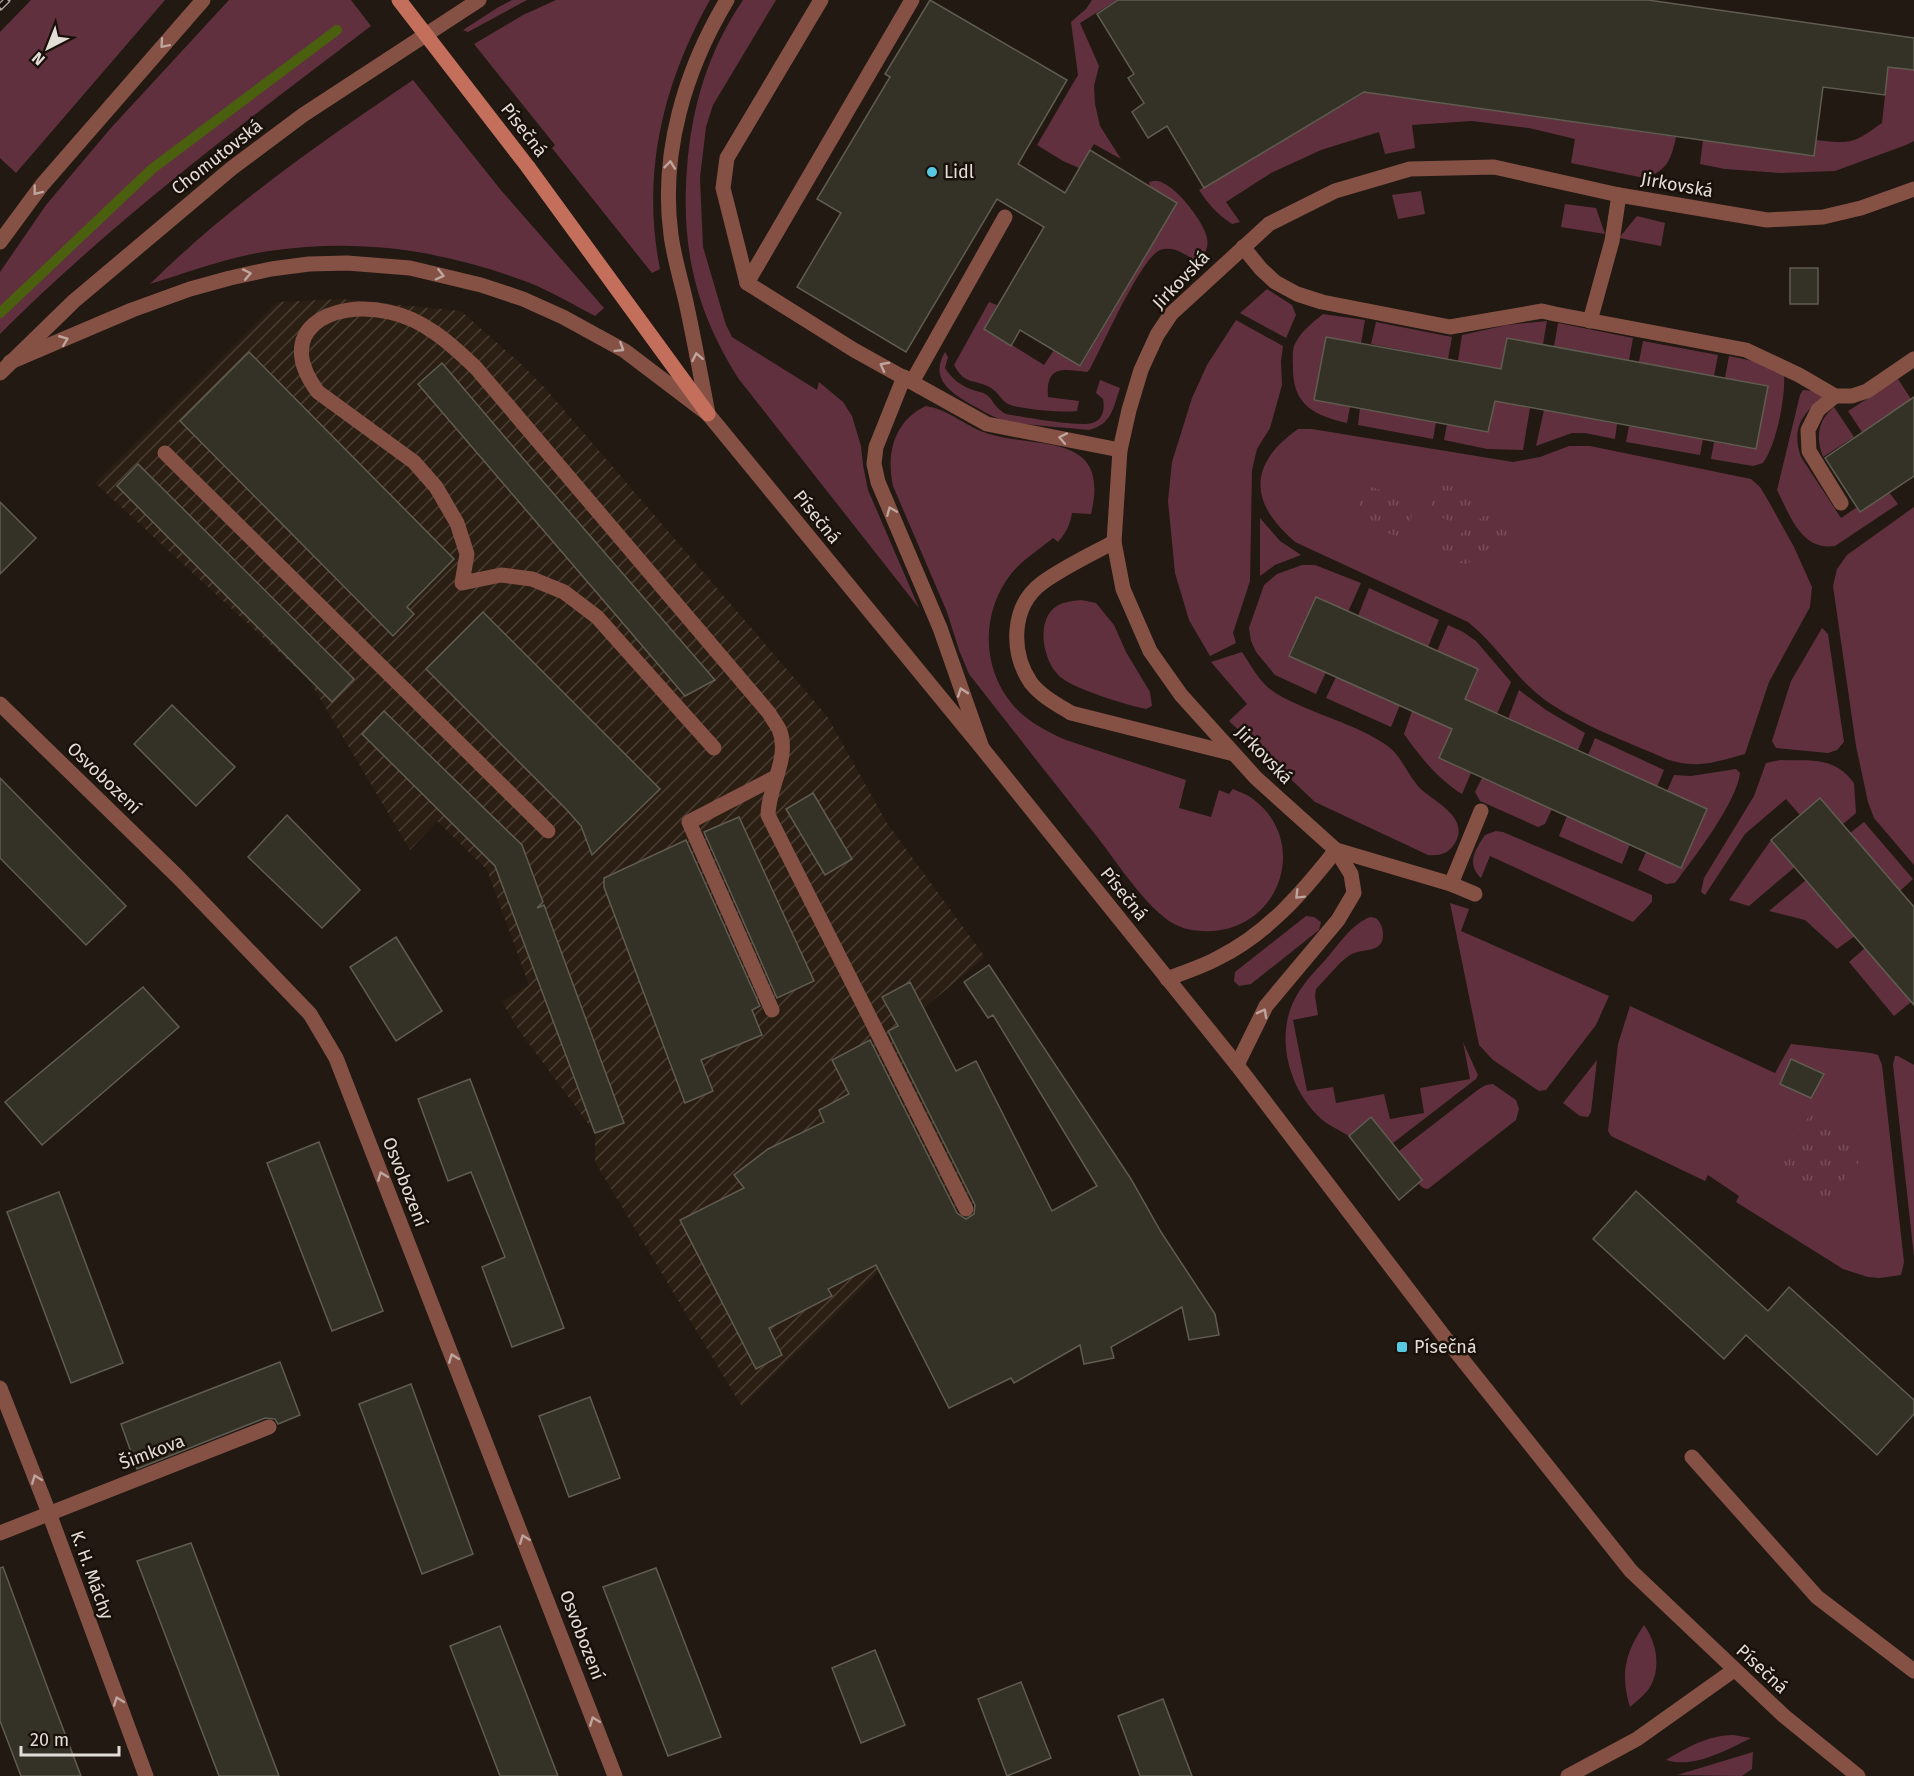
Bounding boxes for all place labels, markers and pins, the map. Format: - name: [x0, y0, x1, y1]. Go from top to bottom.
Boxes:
- place label: Lidl: [944, 161, 974, 183]
- marker: Lidl: [925, 165, 939, 179]
- place label: Písečná: [1414, 1336, 1477, 1358]
- marker: Písečná: [1395, 1340, 1409, 1354]

